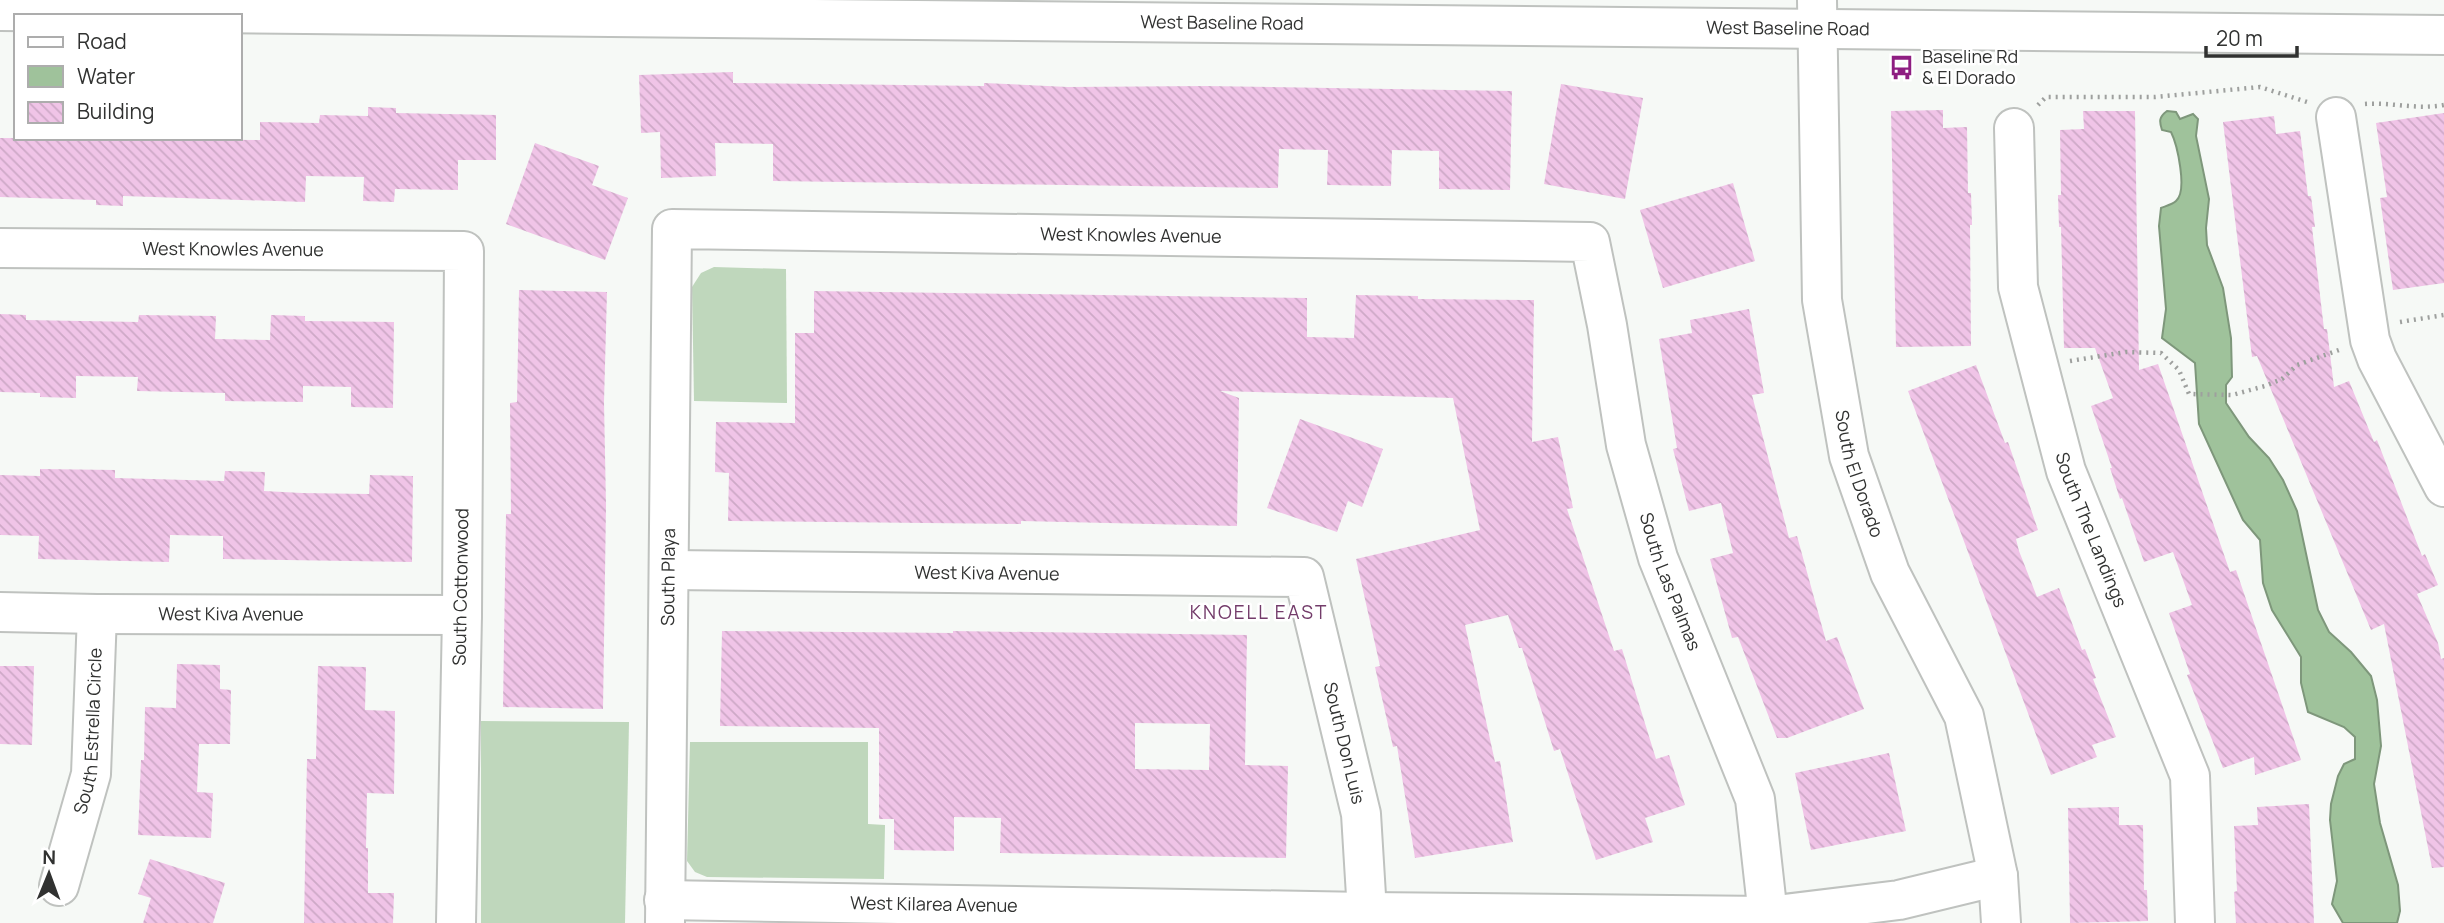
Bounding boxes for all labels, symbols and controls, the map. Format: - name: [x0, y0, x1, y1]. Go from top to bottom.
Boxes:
- street label: West Baseline Road: [1140, 9, 1304, 35]
- legend: [14, 14, 242, 140]
- scale bar: [2206, 14, 2297, 58]
- street label: West Baseline Road: [1706, 15, 1870, 40]
- text: 20 m: [2216, 24, 2263, 52]
- text: Road: [77, 27, 127, 55]
- place label: Baseline Rd & El Dorado: [1922, 44, 2018, 89]
- bus stop icon: Baseline Rd & El Dorado: [1888, 53, 1916, 81]
- text: Water: [77, 62, 136, 90]
- text: Building: [77, 97, 154, 125]
- street label: West Knowles Avenue: [1040, 221, 1222, 248]
- street label: West Knowles Avenue: [142, 236, 324, 261]
- street label: South El Dorado: [1830, 408, 1890, 541]
- street label: South The Landings: [2051, 450, 2133, 611]
- street label: South Cottonwood: [447, 508, 473, 666]
- street label: South Las Palmas: [1635, 510, 1707, 654]
- street label: South Playa: [655, 528, 680, 626]
- street label: West Kiva Avenue: [914, 560, 1060, 585]
- district label: KNOELL EAST: [1190, 599, 1328, 625]
- street label: West Kiva Avenue: [158, 601, 304, 626]
- street label: South Estrella Circle: [67, 647, 107, 817]
- street label: South Don Luis: [1319, 680, 1371, 806]
- north arrow: [14, 839, 84, 909]
- text: N: [42, 844, 56, 870]
- street label: West Kilarea Avenue: [850, 890, 1018, 917]

